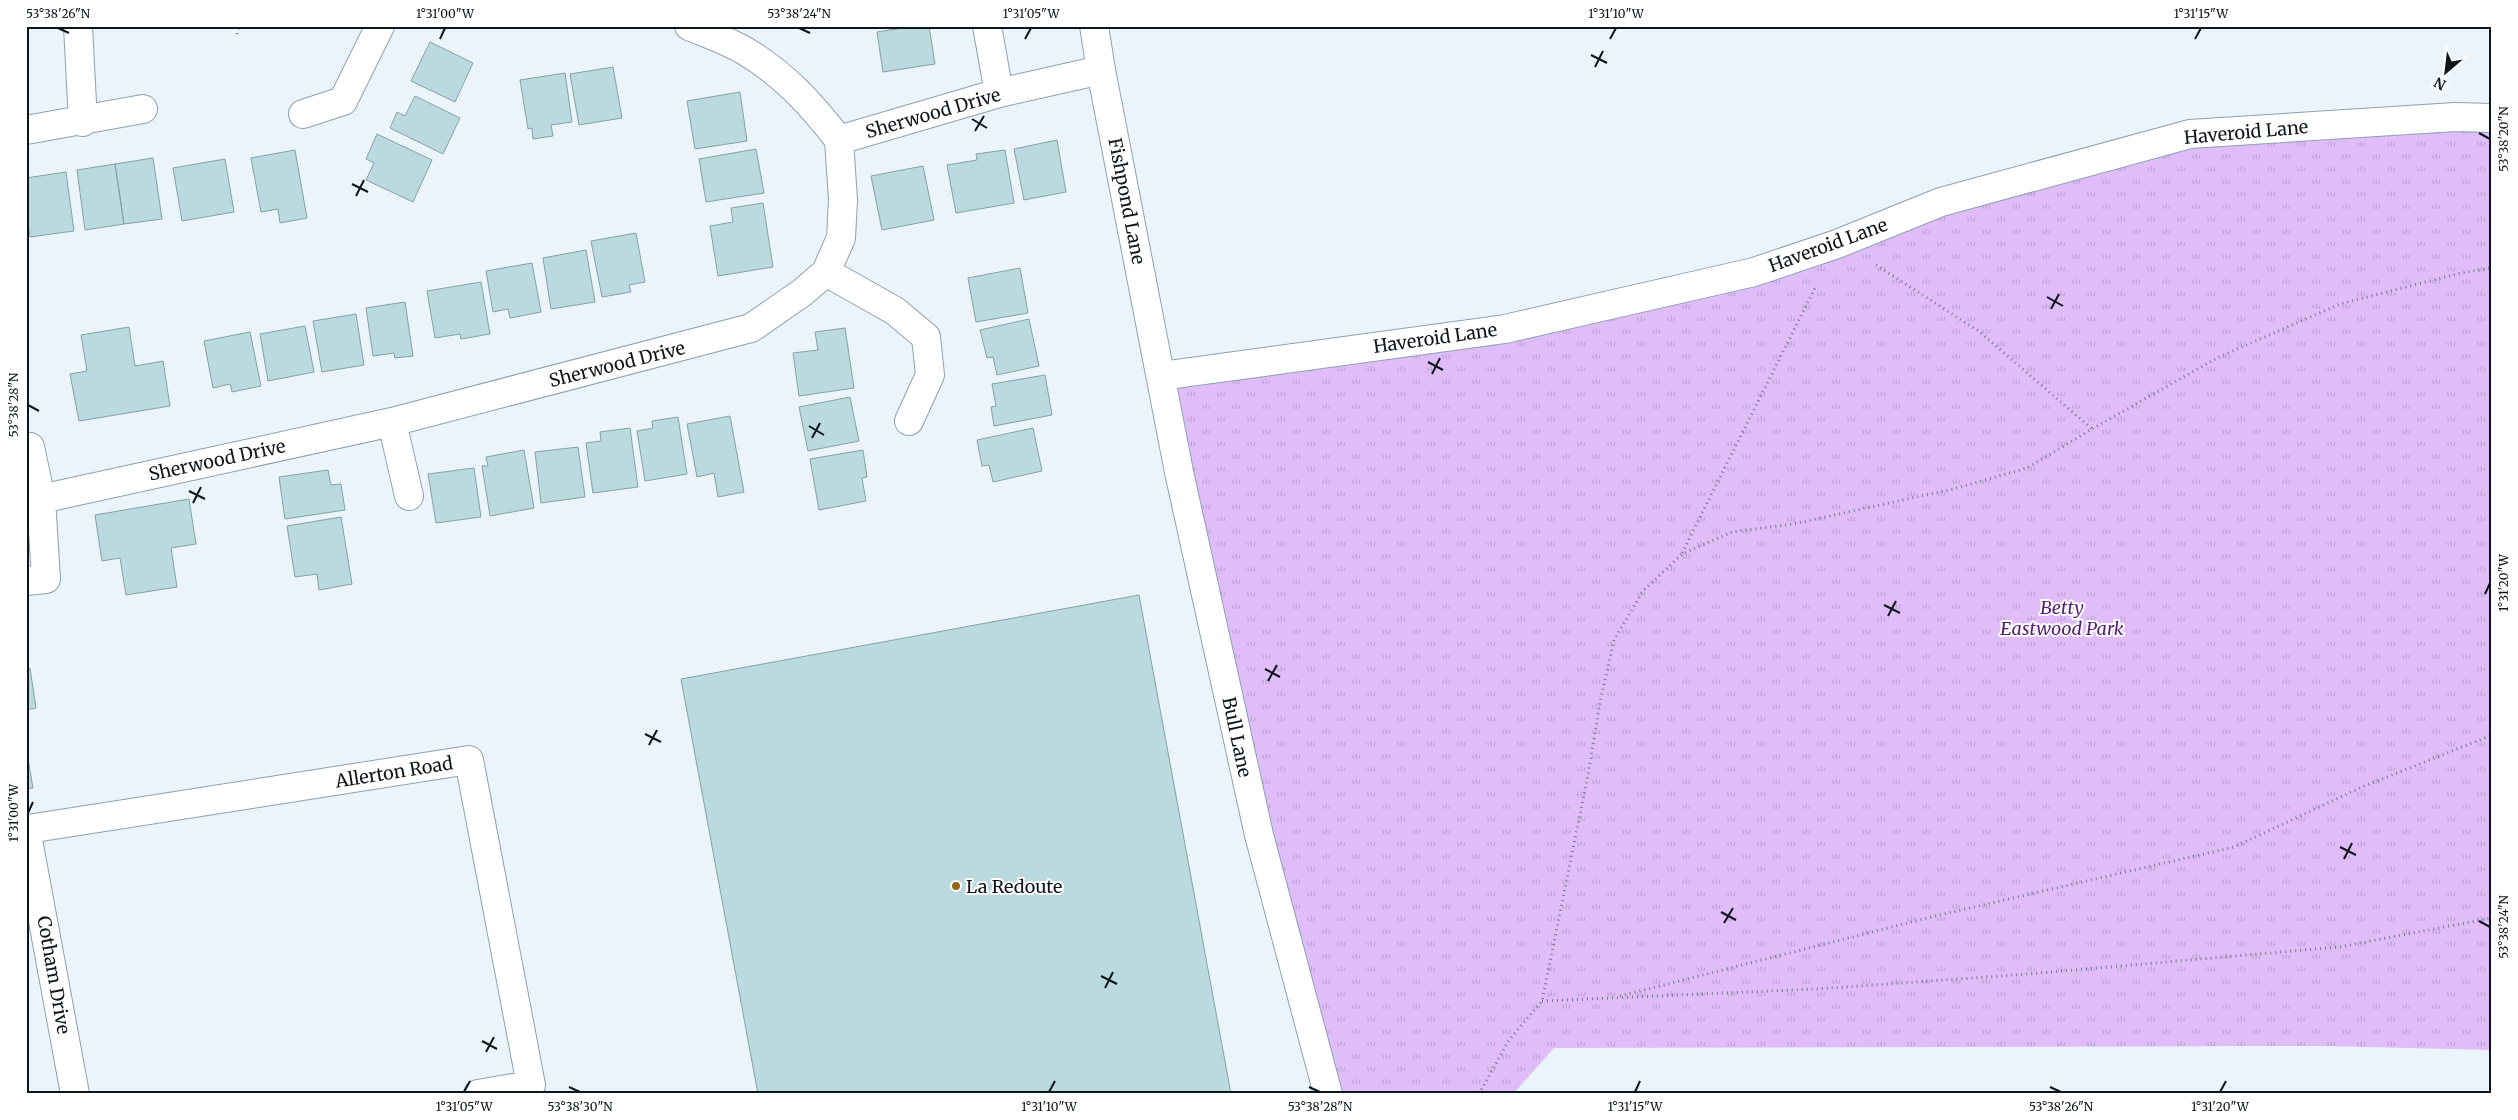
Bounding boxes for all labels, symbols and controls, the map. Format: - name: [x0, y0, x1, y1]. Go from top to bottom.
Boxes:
- text: 53°38'26"N: [26, 6, 91, 21]
- text: 1°31'00"W: [416, 6, 475, 21]
- text: 53°38'24"N: [767, 6, 832, 21]
- text: 1°31'05"W: [1003, 6, 1060, 21]
- text: 1°31'10"W: [1588, 6, 1645, 21]
- text: 1°31'15"W: [2174, 6, 2229, 21]
- north arrow: [2420, 48, 2470, 98]
- text: N: [2431, 73, 2449, 94]
- street label: Sherwood Drive: [863, 83, 1003, 143]
- text: 53°38'20"N: [2496, 106, 2511, 172]
- street label: Haveroid Lane: [2183, 115, 2309, 149]
- street label: Fishpond Lane: [1103, 136, 1151, 266]
- street label: Haveroid Lane: [1765, 213, 1891, 277]
- street label: Haveroid Lane: [1372, 318, 1498, 358]
- street label: Sherwood Drive: [547, 336, 687, 392]
- text: 53°38'28"N: [6, 372, 21, 437]
- street label: Sherwood Drive: [146, 434, 288, 486]
- text: 1°31'20"W: [2496, 553, 2511, 612]
- park label: Betty Eastwood Park: [2000, 596, 2124, 640]
- street label: Bull Lane: [1217, 695, 1257, 779]
- street label: Allerton Road: [333, 751, 455, 793]
- text: 1°31'00"W: [6, 783, 21, 842]
- place label: La Redoute: [966, 875, 1062, 898]
- marker: La Redoute: [950, 880, 962, 892]
- text: 53°38'24"N: [2496, 894, 2511, 959]
- street label: Cotham Drive: [32, 914, 76, 1036]
- text: 1°31'05"W: [436, 1099, 493, 1114]
- text: 53°38'30"N: [547, 1099, 613, 1114]
- text: 1°31'10"W: [1021, 1099, 1078, 1114]
- text: 53°38'28"N: [1288, 1099, 1353, 1114]
- text: 1°31'15"W: [1608, 1099, 1663, 1114]
- text: 53°38'26"N: [2029, 1099, 2094, 1114]
- text: 1°31'20"W: [2191, 1099, 2250, 1114]

